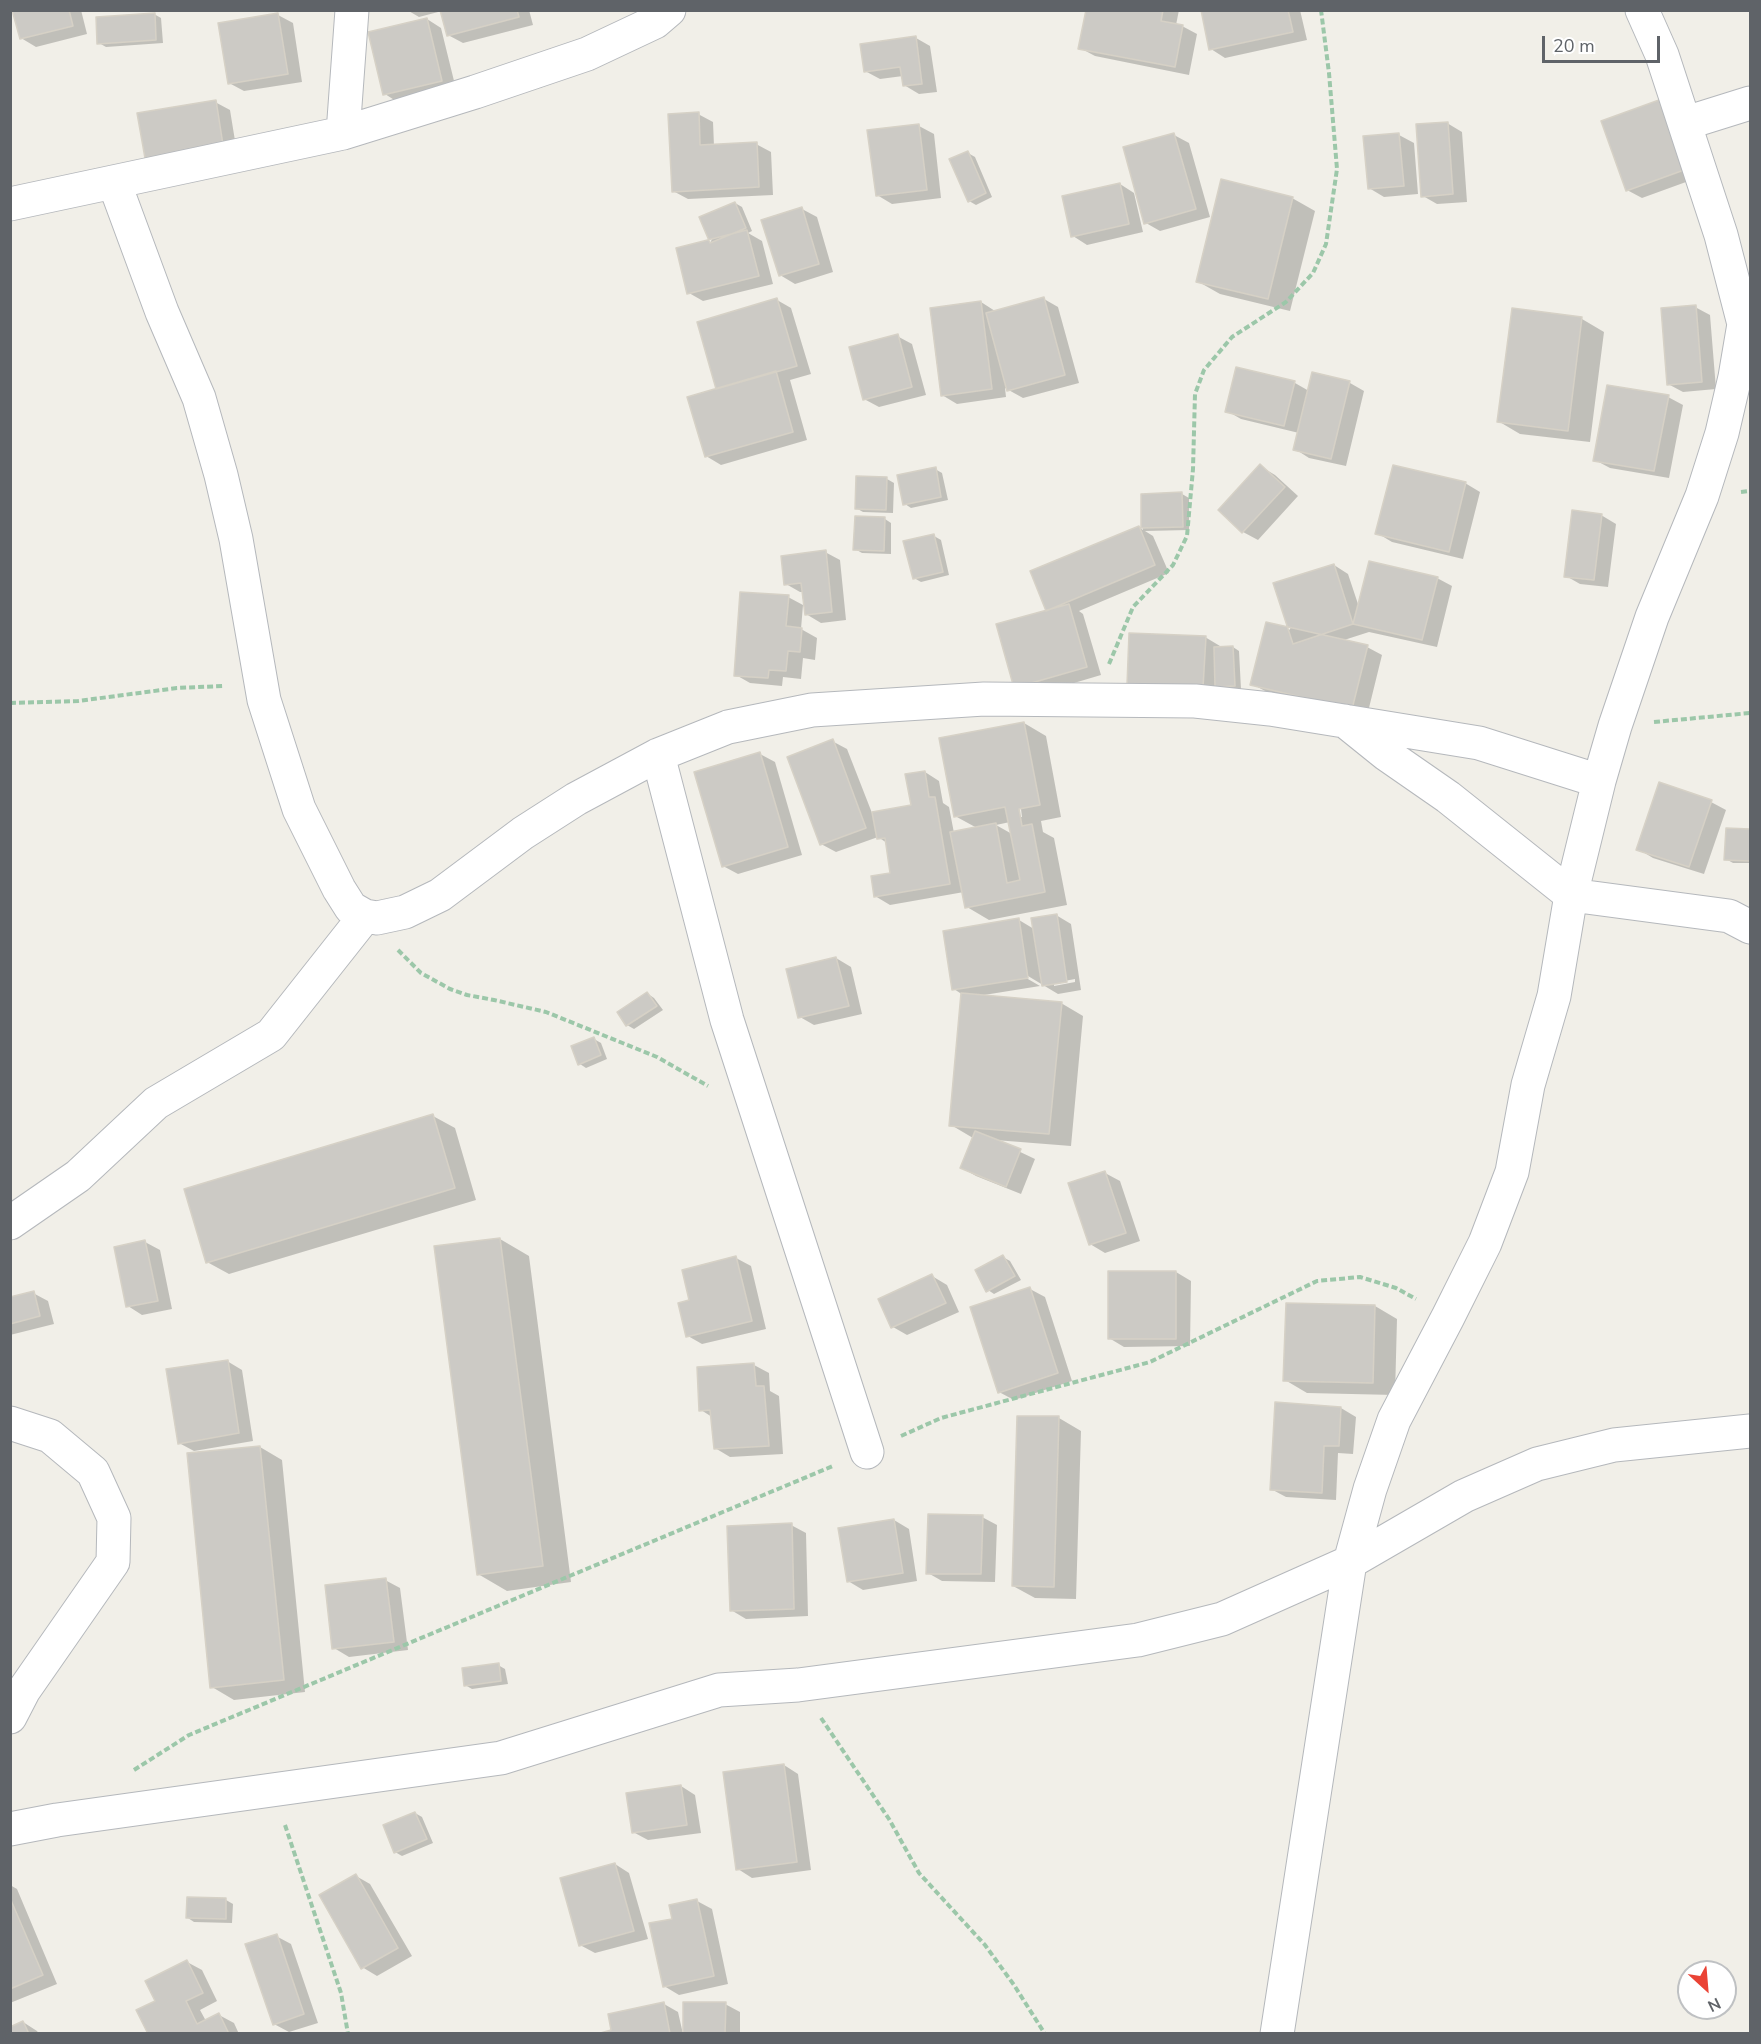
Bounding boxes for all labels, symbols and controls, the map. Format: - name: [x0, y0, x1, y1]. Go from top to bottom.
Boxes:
- scale bar: [1545, 24, 1664, 62]
- text: 20 m: [1553, 34, 1595, 58]
- north arrow: [1677, 1960, 1737, 2020]
- text: N: [1704, 1992, 1724, 2017]

